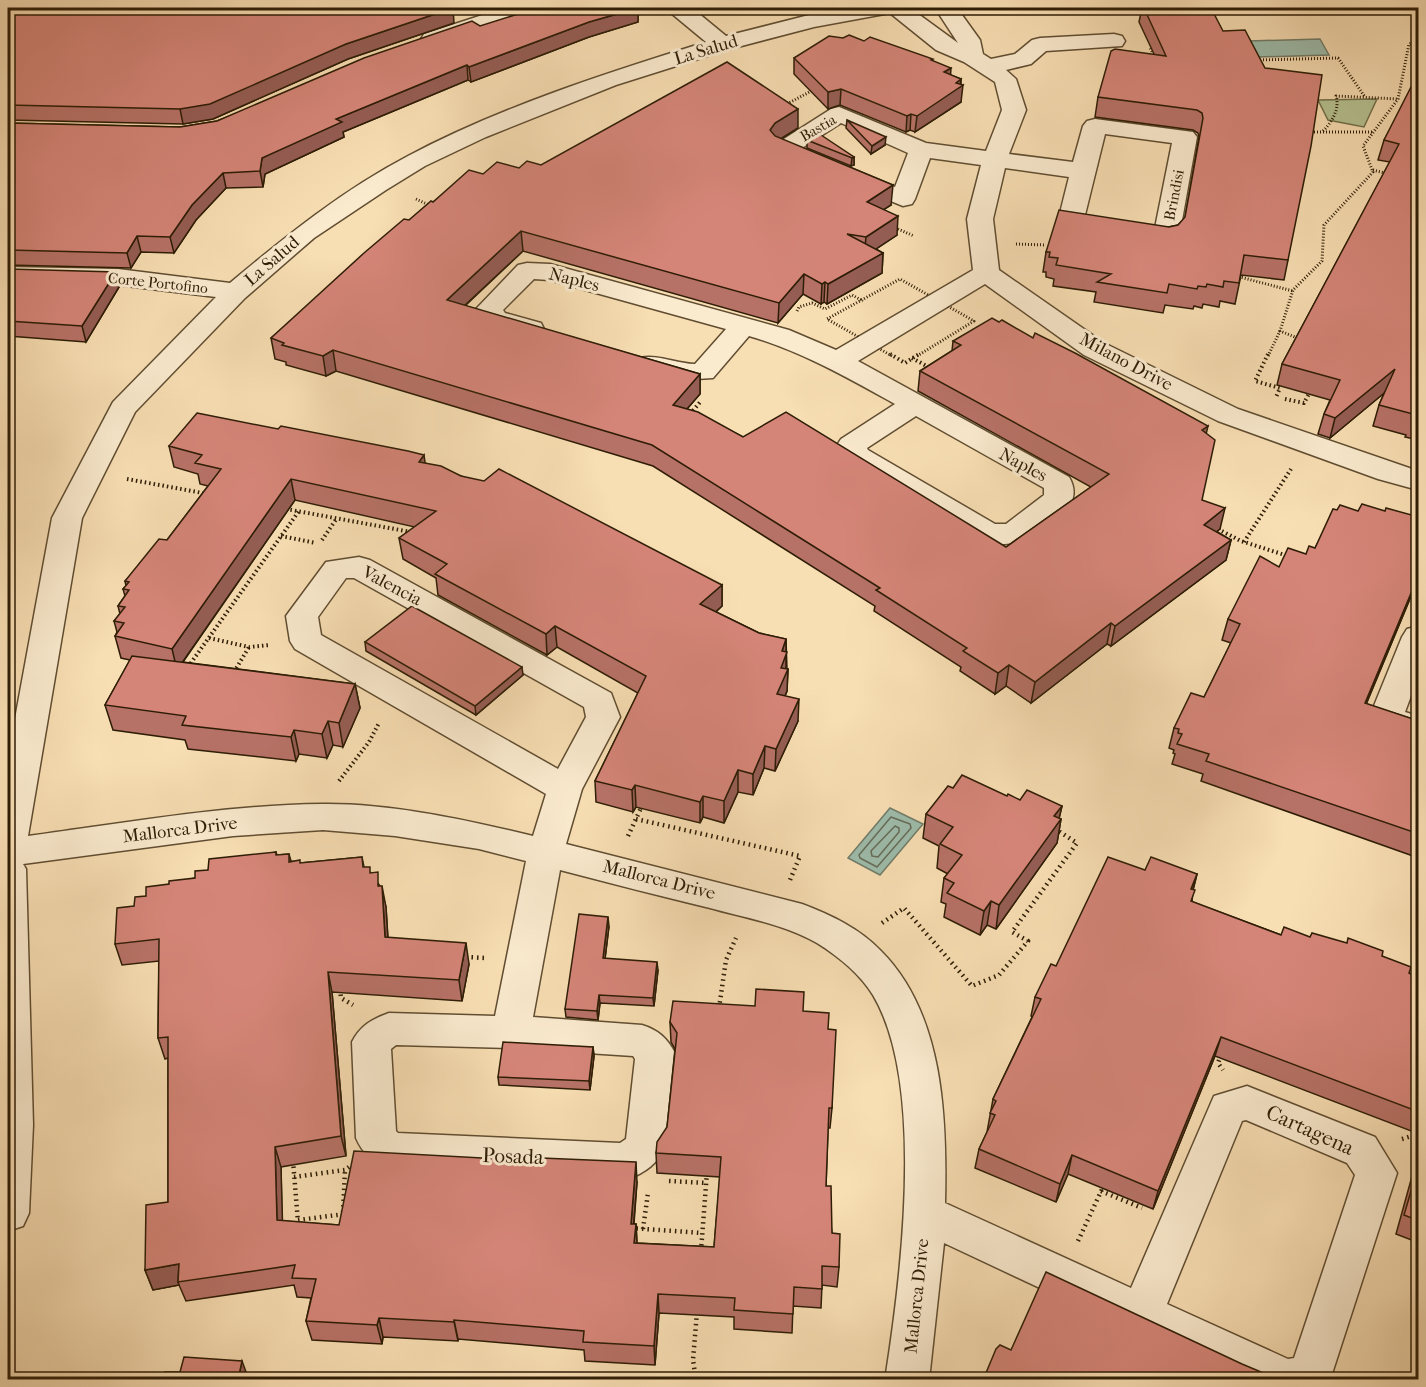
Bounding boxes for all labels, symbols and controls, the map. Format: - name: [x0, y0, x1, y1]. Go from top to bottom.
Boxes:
- street label: La Salud: [672, 30, 741, 70]
- street label: Bastia: [797, 110, 840, 146]
- street label: Brindisi: [1160, 167, 1188, 222]
- street label: La Salud: [240, 231, 304, 290]
- street label: Naples: [546, 264, 602, 297]
- street label: Corte Portofino: [107, 269, 209, 297]
- street label: Milano Drive: [1076, 329, 1176, 395]
- street label: Naples: [995, 444, 1051, 487]
- street label: Valencia: [358, 561, 426, 611]
- street label: Mallorca Drive: [121, 813, 239, 847]
- street label: Mallorca Drive: [601, 856, 718, 904]
- street label: Cartagena: [1262, 1100, 1358, 1160]
- street label: Posada: [482, 1143, 544, 1169]
- street label: Mallorca Drive: [901, 1237, 933, 1354]

